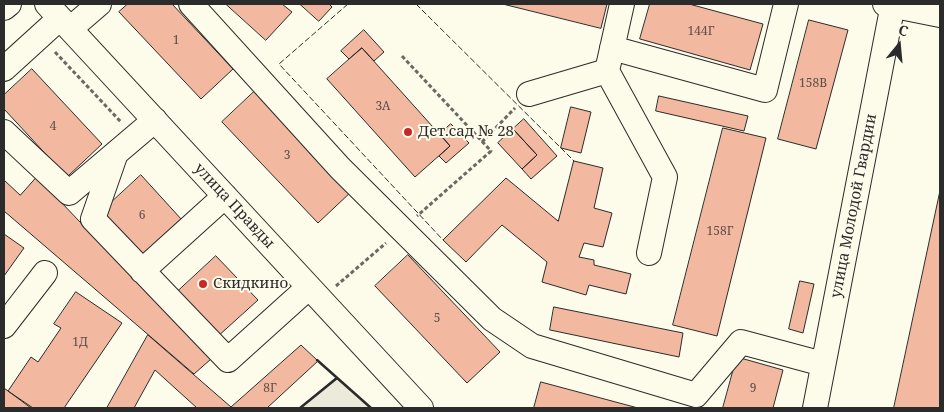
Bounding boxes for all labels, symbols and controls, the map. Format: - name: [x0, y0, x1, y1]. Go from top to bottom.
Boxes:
- north arrow: [874, 20, 924, 70]
- text: С: [896, 20, 911, 41]
- house number: 144Г: [688, 25, 714, 39]
- house number: 1: [173, 34, 179, 48]
- house number: 158В: [799, 77, 827, 91]
- house number: 3А: [375, 100, 391, 114]
- street label: улица Молодой Гвардии: [827, 112, 881, 300]
- house number: 4: [50, 120, 56, 134]
- place label: Дет.сад № 28: [418, 123, 514, 141]
- marker: Дет.сад № 28: [402, 126, 414, 138]
- house number: 3: [284, 149, 290, 163]
- street label: улица Правды: [190, 160, 278, 252]
- house number: 6: [139, 209, 145, 223]
- house number: 158Г: [707, 225, 733, 239]
- place label: Скидкино: [213, 275, 288, 293]
- marker: Скидкино: [197, 278, 209, 290]
- house number: 5: [434, 312, 440, 326]
- house number: 1Д: [72, 336, 88, 350]
- house number: 8Г: [263, 382, 277, 396]
- house number: 9: [750, 382, 756, 396]

